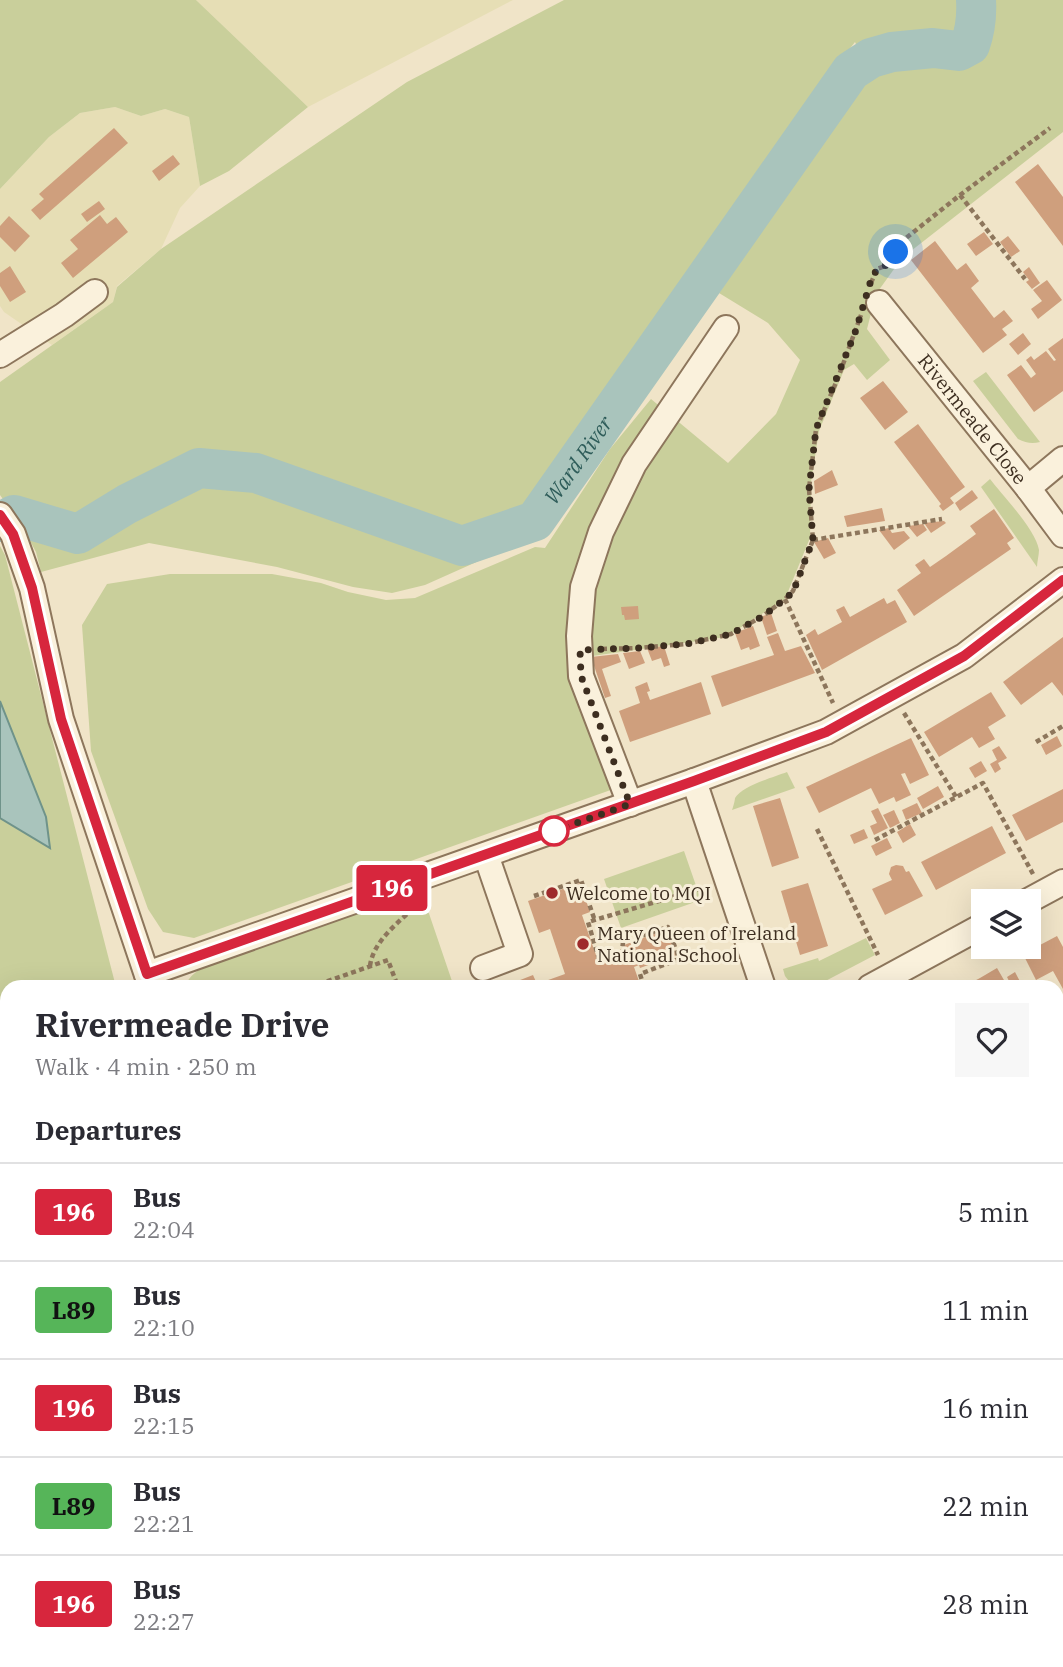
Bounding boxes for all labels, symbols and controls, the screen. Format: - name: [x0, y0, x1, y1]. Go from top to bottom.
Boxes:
- your location: [878, 234, 913, 269]
- street label: Rivermeade Close: [913, 349, 1032, 489]
- water label: Ward River: [537, 410, 619, 509]
- unlabelled marker: [539, 816, 569, 846]
- line badge: 196: [352, 865, 432, 911]
- text: 196: [370, 872, 414, 904]
- place label: Welcome to MQI: [566, 881, 711, 905]
- marker: Welcome to MQI: [544, 885, 560, 901]
- map controls: [971, 889, 1041, 959]
- button: layers: [971, 889, 1041, 959]
- place label: Mary Queen of Ireland National School: [597, 921, 796, 967]
- marker: Mary Queen of Ireland National School: [575, 936, 591, 952]
- text: Rivermeade Drive: [35, 1003, 330, 1046]
- button: heart: [955, 1003, 1029, 1077]
- text: Walk · 4 min · 250 m: [35, 1051, 257, 1081]
- text: Departures: [35, 1113, 181, 1147]
- text: Bus: [133, 1180, 181, 1214]
- text: 5 min: [958, 1195, 1029, 1229]
- text: 196: [52, 1196, 95, 1228]
- text: 22:04: [133, 1214, 195, 1244]
- text: Bus: [133, 1278, 181, 1312]
- text: 11 min: [942, 1293, 1029, 1327]
- text: L89: [52, 1294, 95, 1326]
- text: 22:10: [133, 1312, 195, 1342]
- text: Bus: [133, 1376, 181, 1410]
- text: 16 min: [942, 1391, 1029, 1425]
- text: 196: [52, 1392, 95, 1424]
- text: 22:15: [133, 1410, 195, 1440]
- text: Bus: [133, 1474, 181, 1508]
- text: 22 min: [942, 1489, 1029, 1523]
- text: L89: [52, 1490, 95, 1522]
- text: 22:21: [133, 1508, 195, 1538]
- text: Bus: [133, 1572, 181, 1606]
- text: 28 min: [942, 1587, 1029, 1621]
- text: 196: [52, 1588, 95, 1620]
- text: 22:27: [133, 1606, 195, 1636]

